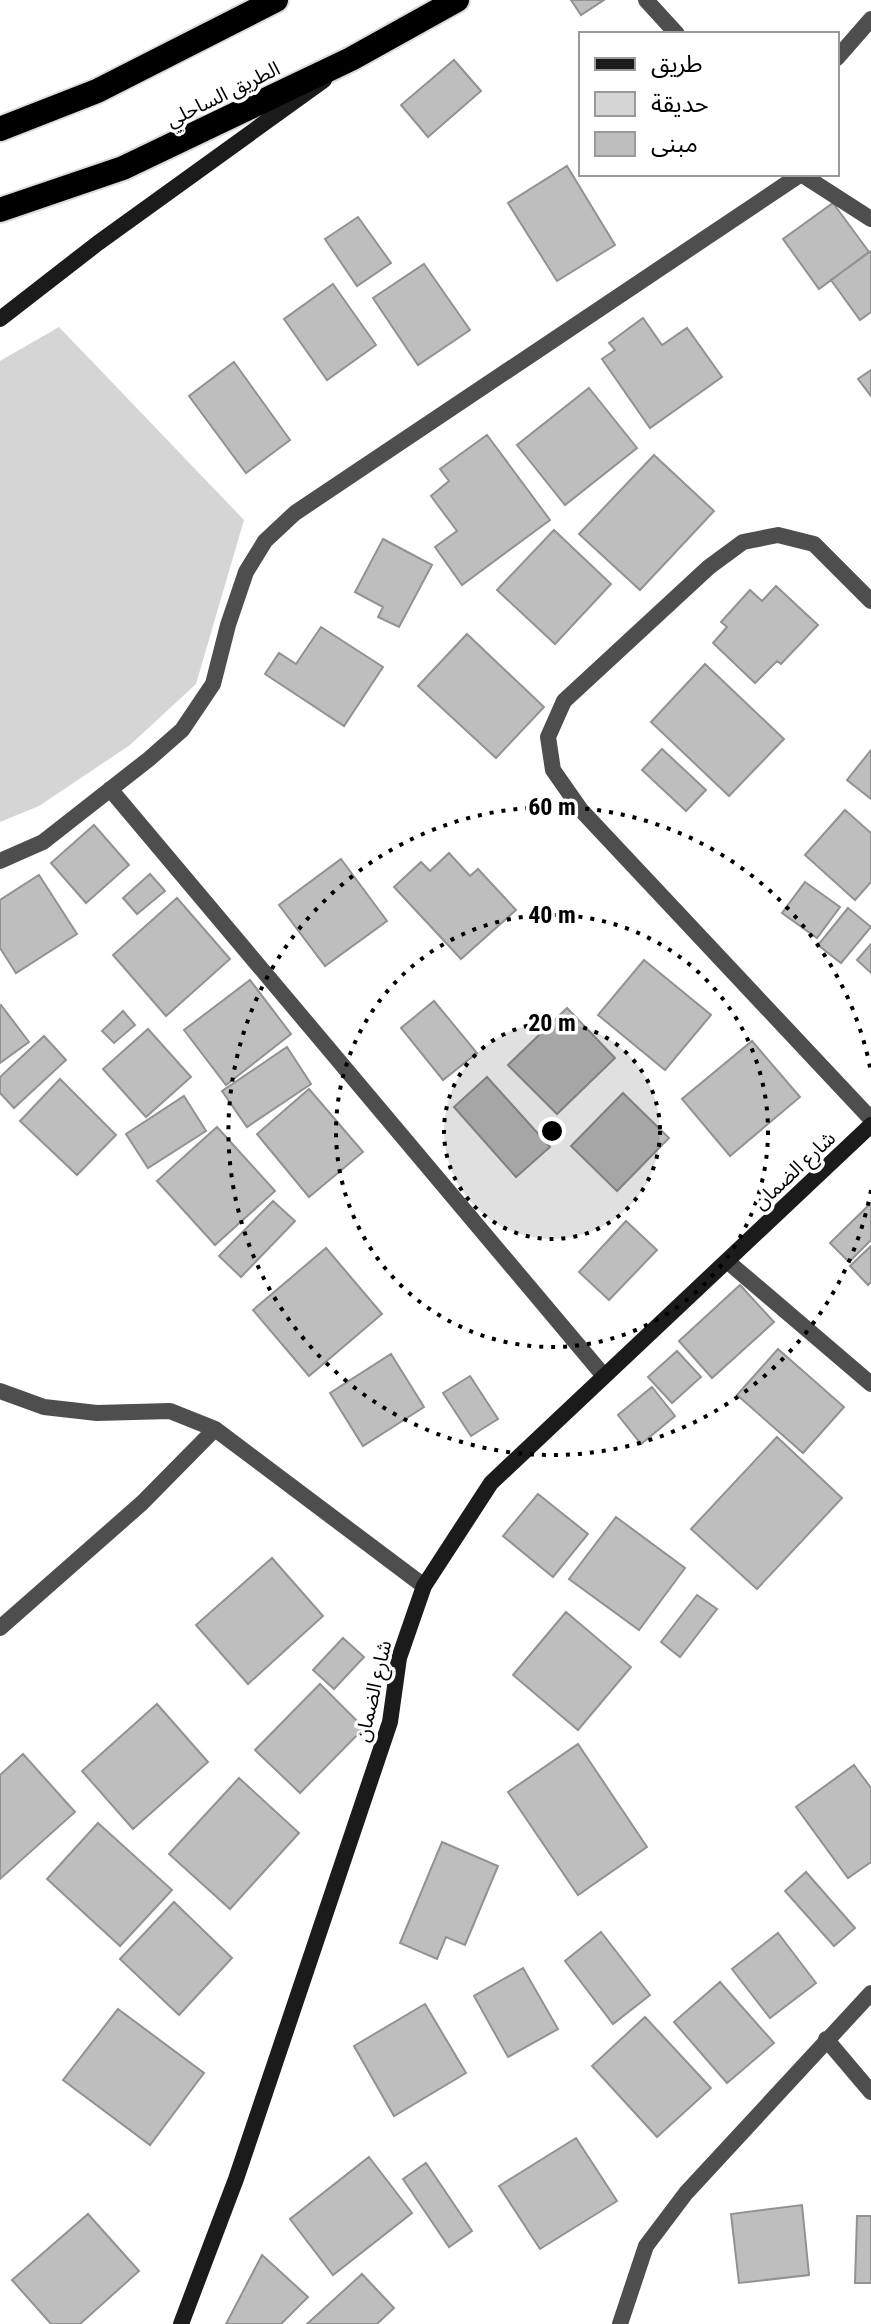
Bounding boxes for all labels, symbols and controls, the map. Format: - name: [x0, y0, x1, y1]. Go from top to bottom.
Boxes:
- legend: [579, 32, 839, 176]
- text: طريق: [651, 50, 703, 79]
- street label: الطريق الساحلي: [162, 56, 285, 135]
- text: حديقة: [651, 90, 709, 118]
- text: مبنى: [651, 130, 698, 158]
- text: 60 m: [528, 793, 576, 821]
- text: 40 m: [528, 901, 576, 929]
- text: 20 m: [528, 1009, 576, 1037]
- centre of rings: [538, 1117, 566, 1145]
- street label: شارع الضمان: [748, 1126, 842, 1216]
- street label: شارع الضمان: [350, 1638, 399, 1745]

